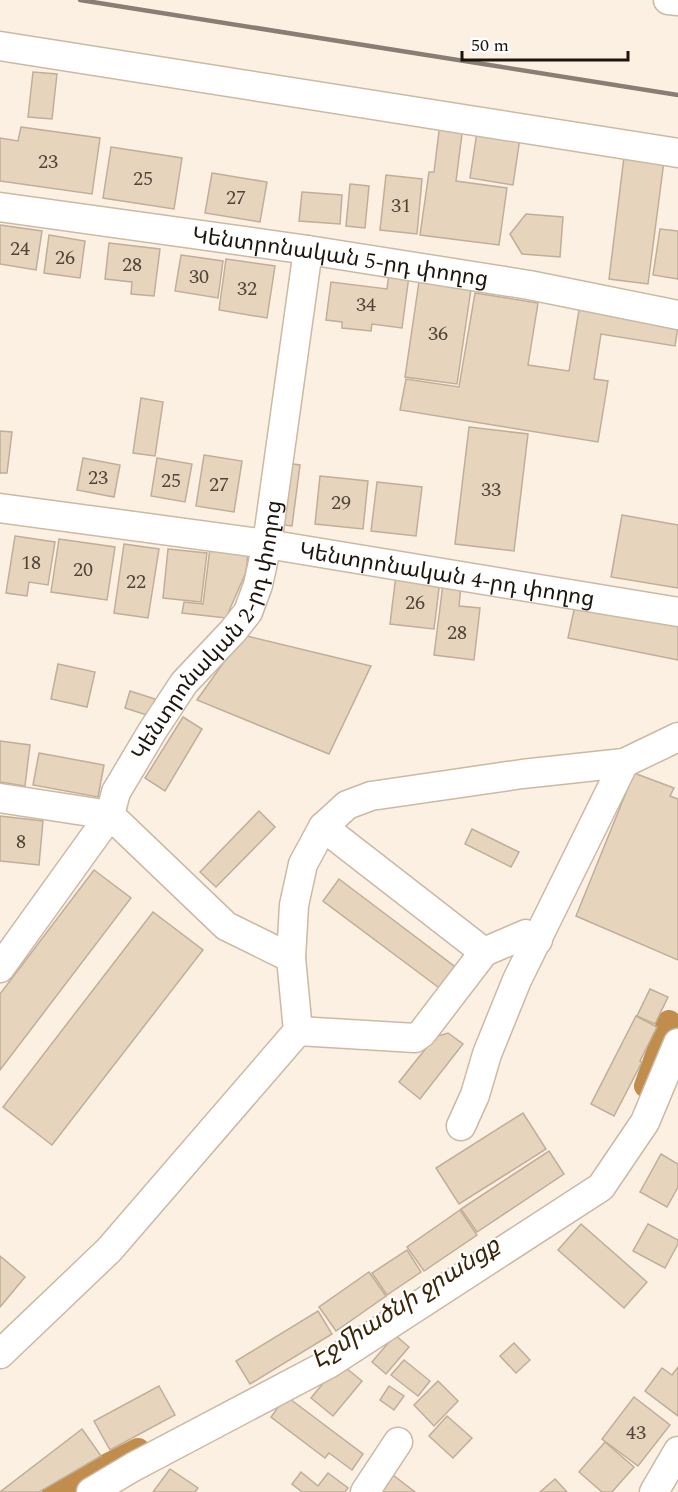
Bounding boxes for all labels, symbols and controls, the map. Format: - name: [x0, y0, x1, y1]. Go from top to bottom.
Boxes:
- scale bar: [462, 24, 628, 62]
- text: 50 m: [471, 32, 509, 59]
- house number: 23: [38, 147, 58, 177]
- house number: 25: [133, 164, 153, 194]
- house number: 27: [226, 183, 246, 213]
- house number: 31: [391, 191, 411, 221]
- street label: Կենտրոնական 5-րդ փողոց: [190, 219, 491, 296]
- house number: 24: [10, 234, 30, 264]
- house number: 26: [55, 243, 75, 273]
- house number: 28: [122, 250, 142, 280]
- house number: 30: [189, 262, 209, 292]
- house number: 32: [237, 274, 257, 304]
- house number: 34: [356, 290, 376, 320]
- house number: 36: [428, 319, 448, 349]
- house number: 23: [88, 463, 108, 493]
- house number: 25: [161, 466, 181, 496]
- house number: 27: [209, 470, 229, 500]
- house number: 33: [481, 475, 501, 505]
- house number: 29: [331, 488, 351, 518]
- street label: Կենտրոնական 2-րդ փողոց: [124, 498, 291, 767]
- street label: Կենտրոնական 4-րդ փողոց: [297, 535, 597, 616]
- house number: 18: [21, 548, 41, 578]
- house number: 20: [73, 555, 93, 585]
- house number: 22: [126, 567, 146, 597]
- house number: 26: [405, 588, 425, 618]
- house number: 28: [447, 618, 467, 648]
- house number: 8: [16, 827, 26, 857]
- water label: Էջմիածնի ջրանցք: [304, 1227, 509, 1378]
- house number: 43: [626, 1418, 646, 1448]

